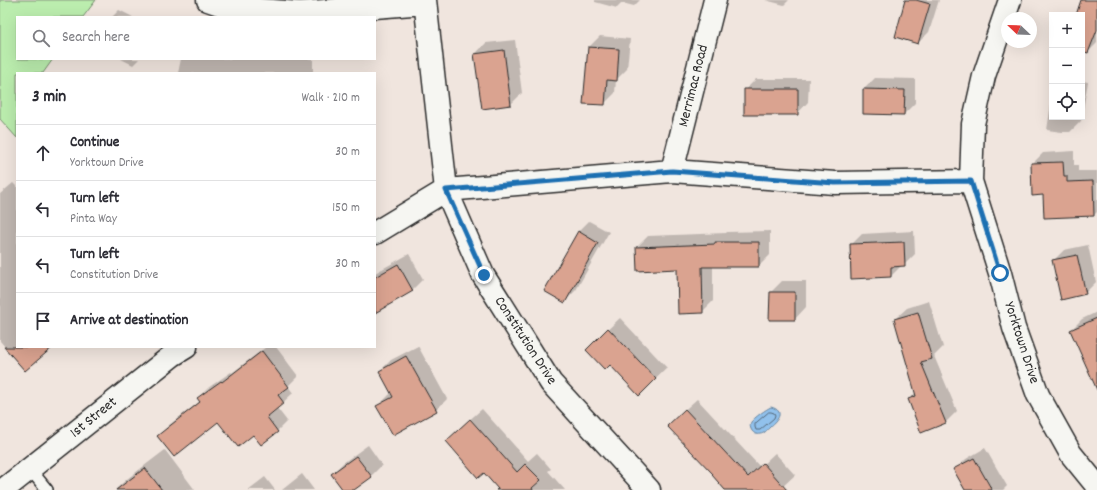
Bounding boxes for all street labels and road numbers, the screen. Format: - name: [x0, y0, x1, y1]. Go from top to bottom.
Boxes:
- street label: Merrimac Road: [673, 43, 715, 129]
- street label: Constitution Drive: [488, 292, 562, 390]
- street label: Yorktown Drive: [997, 299, 1045, 387]
- street label: 1st Street: [66, 392, 123, 444]

